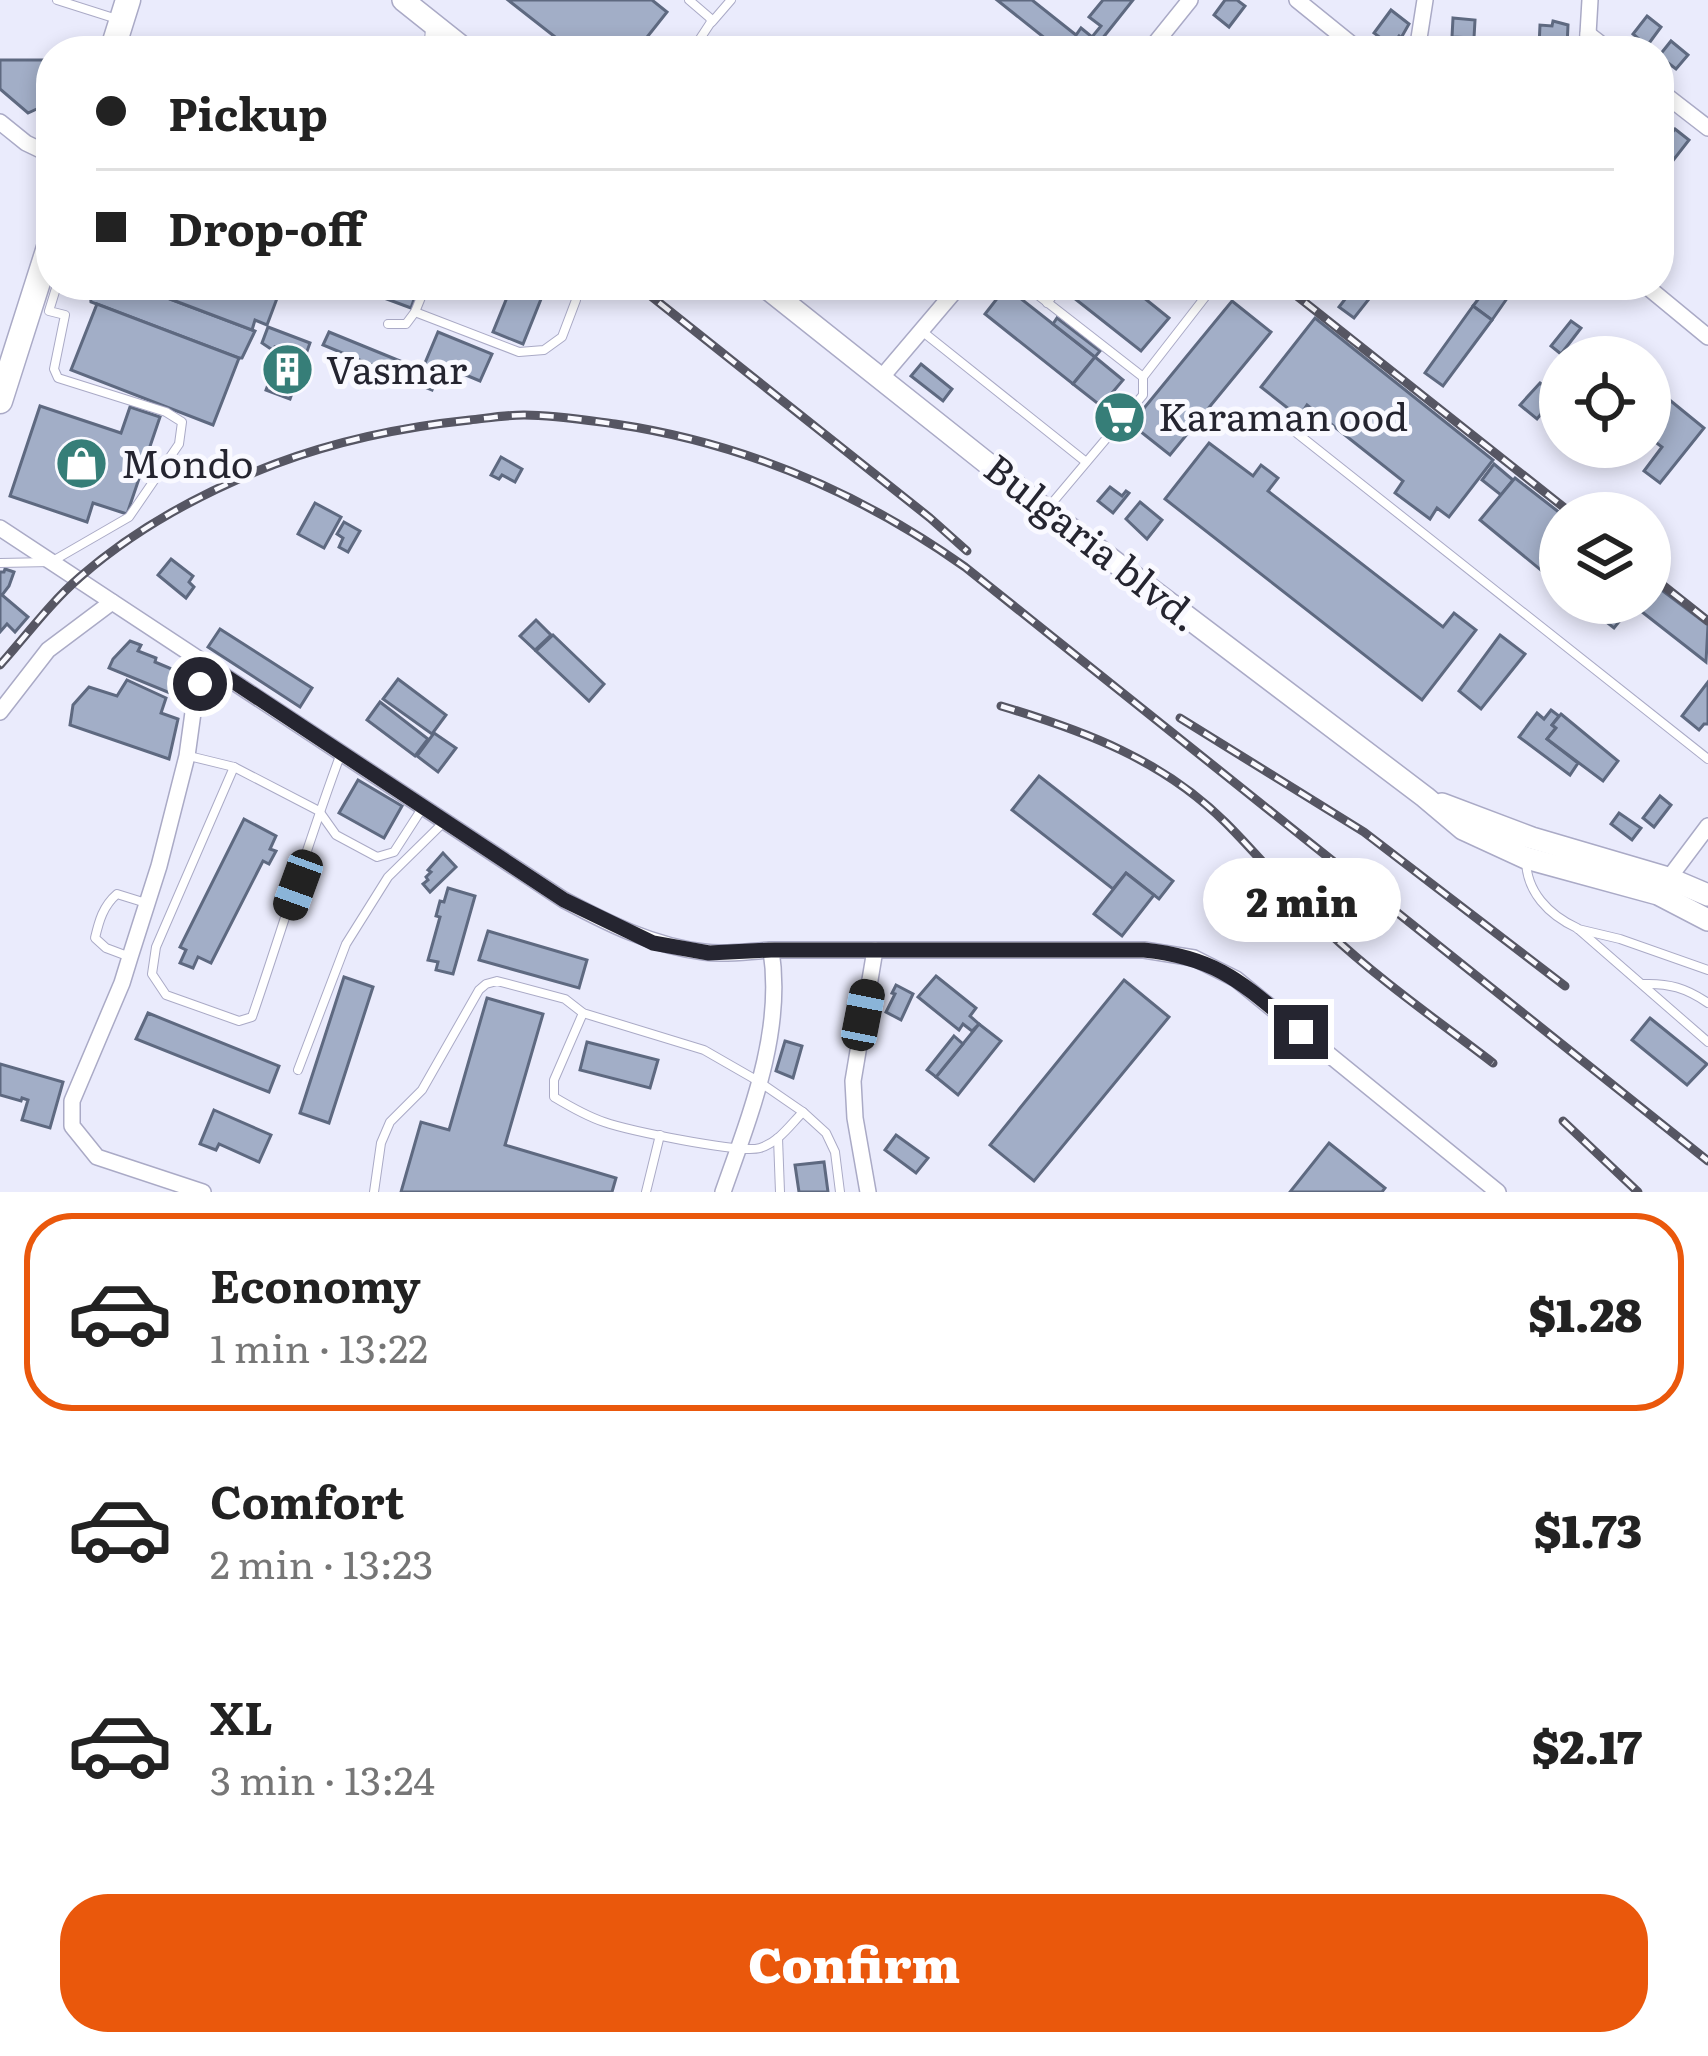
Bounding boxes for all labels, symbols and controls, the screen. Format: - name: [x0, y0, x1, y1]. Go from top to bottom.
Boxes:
- text: Pickup: [168, 78, 328, 145]
- text: Drop-off: [168, 193, 364, 260]
- map controls: [1539, 336, 1671, 624]
- button: locate: [1539, 336, 1671, 468]
- place label: Vasmar: [326, 338, 468, 396]
- building icon: Vasmar: [259, 342, 315, 398]
- place label: Karaman ood: [1158, 385, 1408, 443]
- supermarket icon: Karaman ood: [1091, 389, 1147, 445]
- place label: Mondo: [121, 432, 254, 490]
- shop icon: Mondo: [54, 436, 110, 492]
- street label: Bulgaria blvd.: [974, 438, 1214, 643]
- button: layers: [1539, 492, 1671, 624]
- route start: [173, 657, 227, 711]
- car: [269, 845, 327, 925]
- callout: 2 min: [1202, 858, 1400, 942]
- text: 2 min: [1246, 871, 1358, 929]
- car: [838, 976, 888, 1054]
- route end: [1274, 1005, 1328, 1059]
- text: Economy: [210, 1250, 421, 1317]
- icon: car: [66, 1258, 174, 1366]
- text: $1.28: [1528, 1279, 1642, 1346]
- text: 1 min · 13:22: [210, 1317, 428, 1375]
- text: Comfort: [210, 1466, 404, 1533]
- icon: car: [66, 1474, 174, 1582]
- text: $1.73: [1534, 1495, 1642, 1562]
- text: 2 min · 13:23: [210, 1533, 433, 1591]
- text: XL: [210, 1682, 273, 1749]
- icon: car: [66, 1690, 174, 1798]
- text: $2.17: [1532, 1711, 1642, 1778]
- text: 3 min · 13:24: [210, 1749, 435, 1807]
- button: Confirm: [60, 1894, 1648, 2032]

